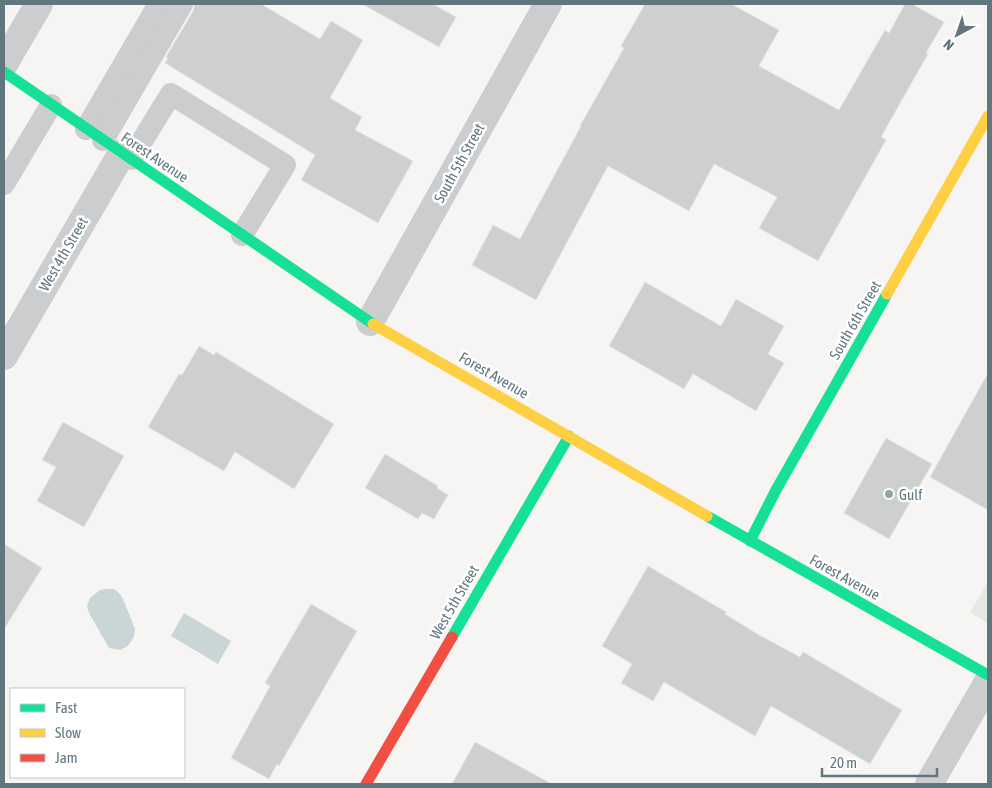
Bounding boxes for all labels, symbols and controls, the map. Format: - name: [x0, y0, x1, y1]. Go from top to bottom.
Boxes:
- north arrow: [932, 10, 982, 60]
- text: N: [940, 36, 957, 54]
- street label: South 5th Street: [430, 120, 488, 206]
- street label: Forest Avenue: [118, 128, 192, 186]
- street label: West 4th Street: [35, 214, 91, 294]
- street label: South 6th Street: [826, 278, 884, 362]
- street label: Forest Avenue: [456, 348, 532, 402]
- place label: Gulf: [899, 486, 922, 503]
- marker: Gulf: [883, 488, 895, 500]
- street label: Forest Avenue: [807, 551, 883, 603]
- street label: West 5th Street: [426, 562, 482, 642]
- legend: [10, 688, 185, 778]
- text: Fast: [55, 699, 77, 716]
- text: Slow: [55, 724, 81, 741]
- scale bar: [822, 746, 937, 778]
- text: Jam: [55, 749, 78, 766]
- text: 20 m: [830, 754, 857, 771]

